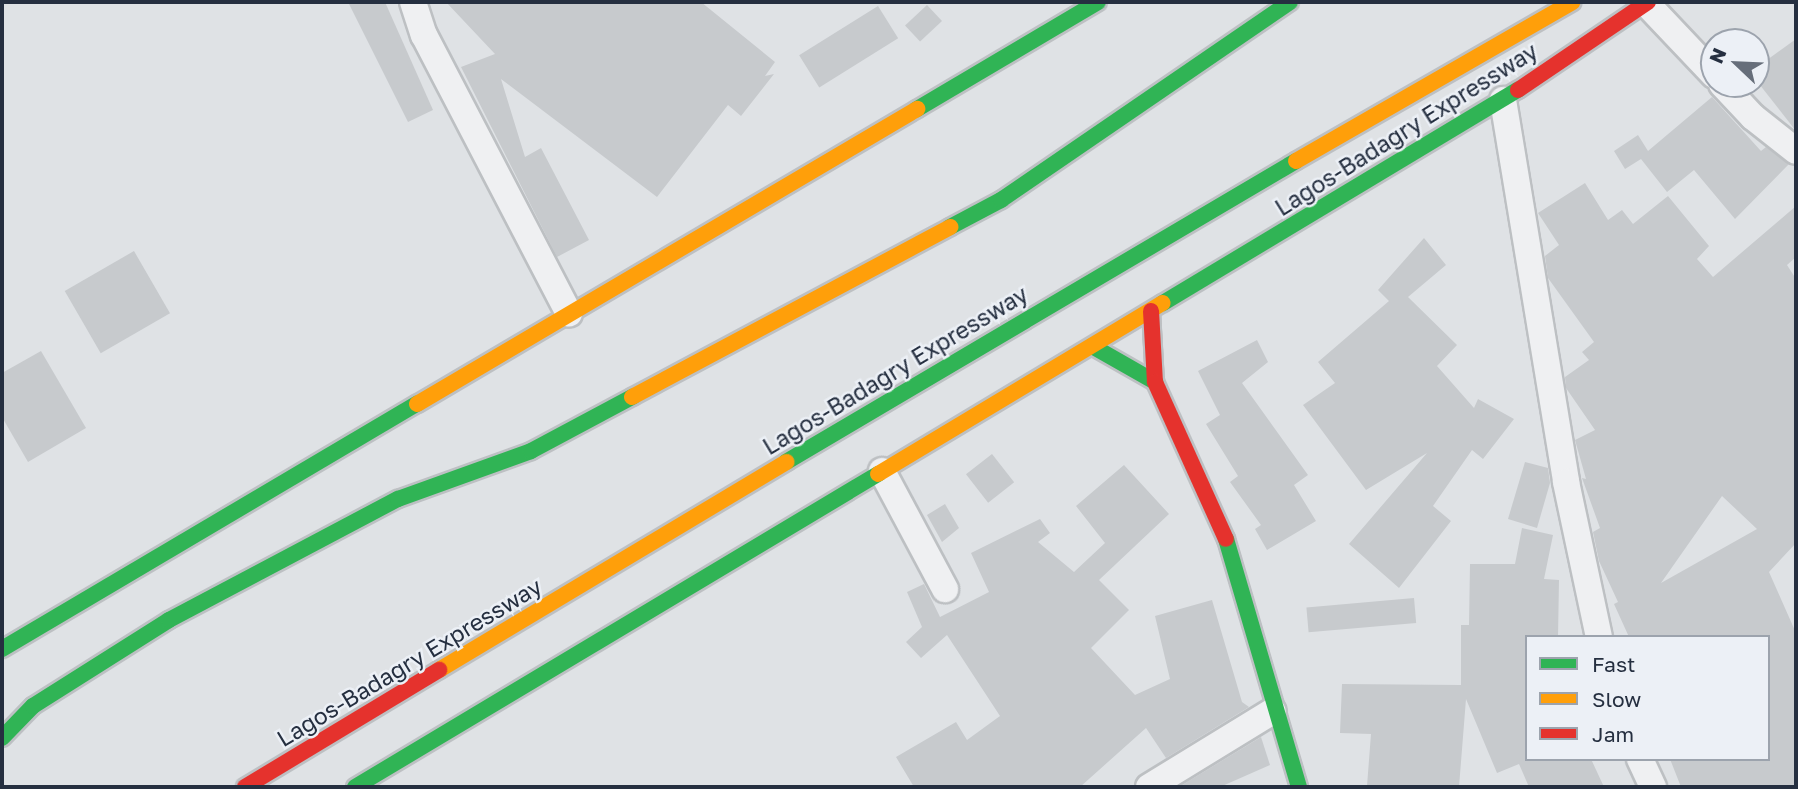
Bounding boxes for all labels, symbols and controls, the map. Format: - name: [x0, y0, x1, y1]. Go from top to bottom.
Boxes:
- north arrow: [1700, 28, 1770, 98]
- street label: Lagos-Badagry Expressway: [1270, 37, 1542, 221]
- text: N: [1704, 44, 1730, 67]
- street label: Lagos-Badagry Expressway: [758, 280, 1032, 460]
- street label: Lagos-Badagry Expressway: [272, 572, 546, 752]
- legend: [1525, 635, 1770, 761]
- text: Fast: [1592, 651, 1635, 677]
- text: Slow: [1592, 686, 1641, 712]
- text: Jam: [1592, 721, 1634, 747]

